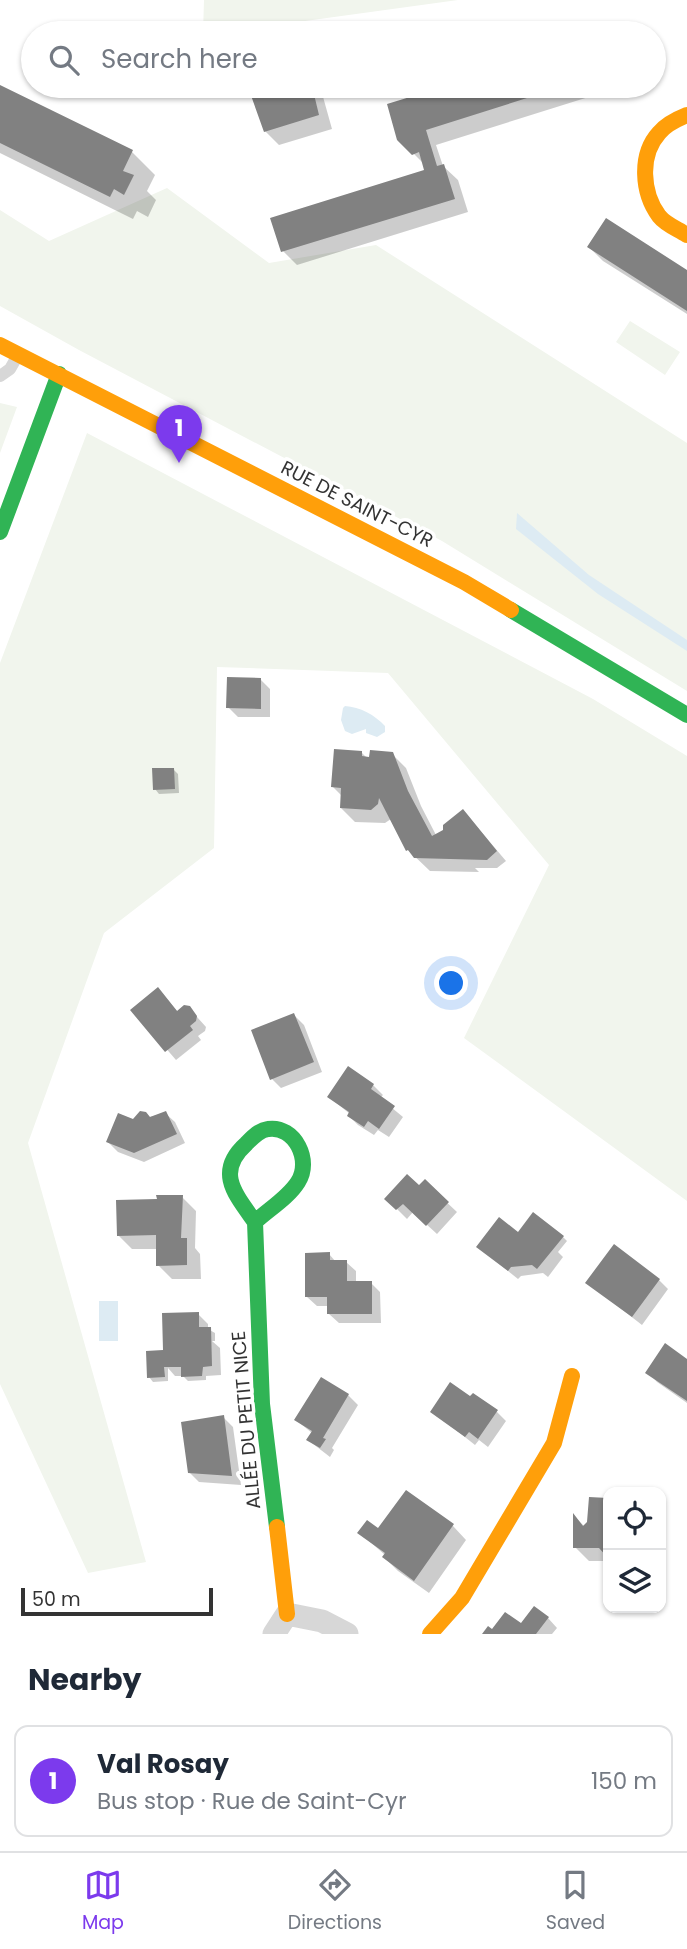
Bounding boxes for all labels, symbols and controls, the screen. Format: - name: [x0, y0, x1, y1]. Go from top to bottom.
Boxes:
- search box: [21, 21, 666, 98]
- icon: search: [45, 41, 83, 79]
- text: Search here: [101, 41, 258, 77]
- pin: 1: [156, 405, 202, 463]
- street label: RUE DE SAINT-CYR: [276, 454, 438, 554]
- your location: [434, 966, 468, 1000]
- street label: ALLÉE DU PETIT NICE: [225, 1330, 267, 1510]
- map controls: [603, 1487, 666, 1613]
- button: locate: [603, 1487, 666, 1550]
- button: layers: [603, 1550, 666, 1613]
- scale bar: [21, 1585, 214, 1617]
- text: 50 m: [32, 1586, 81, 1613]
- text: Nearby: [28, 1658, 142, 1701]
- text: Val Rosay: [97, 1746, 229, 1782]
- text: 1: [49, 1765, 57, 1797]
- text: 150 m: [591, 1765, 657, 1797]
- text: Bus stop · Rue de Saint-Cyr: [97, 1785, 407, 1817]
- tab: Map: [82, 1866, 124, 1937]
- tab: Directions: [288, 1866, 382, 1937]
- tab: Saved: [546, 1866, 605, 1937]

